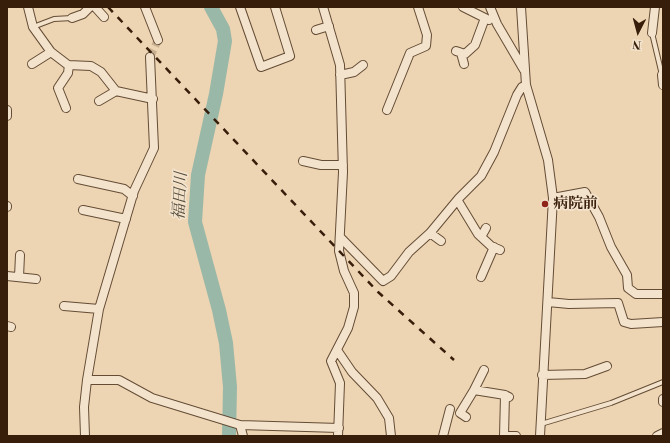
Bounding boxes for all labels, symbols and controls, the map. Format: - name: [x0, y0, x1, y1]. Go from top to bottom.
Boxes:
- north arrow: [618, 12, 658, 52]
- text: N: [632, 37, 642, 51]
- water label: 福田川: [170, 172, 192, 220]
- place label: 病院前: [553, 195, 598, 213]
- marker: 病院前: [540, 199, 550, 209]

